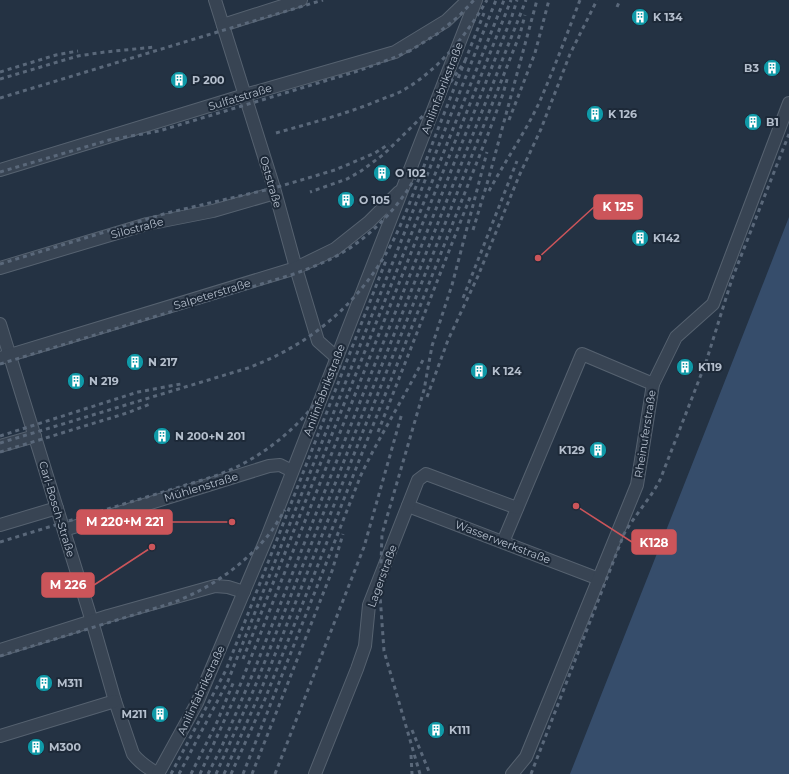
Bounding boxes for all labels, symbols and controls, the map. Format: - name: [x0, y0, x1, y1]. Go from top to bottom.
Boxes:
- building icon: K 134: [630, 7, 650, 27]
- place label: K 134: [653, 10, 683, 24]
- street label: Anilinfabrikstraße: [418, 40, 466, 136]
- building icon: B3: [762, 58, 782, 78]
- place label: B3: [744, 61, 759, 75]
- building icon: P 200: [169, 70, 189, 90]
- place label: P 200: [192, 73, 225, 87]
- street label: Sulfatstraße: [206, 81, 274, 113]
- building icon: K 126: [585, 104, 605, 124]
- place label: K 126: [608, 107, 637, 121]
- building icon: B1: [743, 112, 763, 132]
- place label: B1: [766, 115, 779, 129]
- street label: Oststraße: [257, 154, 285, 210]
- building icon: O 102: [372, 163, 392, 183]
- place label: O 102: [395, 166, 426, 180]
- building icon: O 105: [336, 190, 356, 210]
- place label: O 105: [359, 193, 390, 207]
- callout: K 125: [594, 195, 642, 219]
- text: K 125: [602, 199, 634, 214]
- street label: Silostraße: [109, 214, 165, 242]
- building icon: K142: [630, 228, 650, 248]
- place label: K142: [653, 231, 680, 245]
- street label: Salpeterstraße: [172, 276, 253, 312]
- street label: Anilinfabrikstraße: [300, 342, 348, 438]
- building icon: N 217: [125, 352, 145, 372]
- place label: N 217: [148, 355, 178, 369]
- building icon: K119: [675, 357, 695, 377]
- place label: K119: [698, 360, 722, 374]
- building icon: K 124: [469, 361, 489, 381]
- place label: K 124: [492, 364, 522, 378]
- building icon: N 219: [66, 371, 86, 391]
- place label: N 219: [89, 374, 119, 388]
- street label: Rheinuferstraße: [631, 389, 659, 479]
- building icon: N 200+N 201: [152, 426, 172, 446]
- place label: N 200+N 201: [175, 429, 245, 443]
- building icon: K129: [588, 440, 608, 460]
- place label: K129: [559, 443, 585, 457]
- street label: Carl-Bosch-Straße: [36, 459, 78, 559]
- street label: Mühlenstraße: [162, 469, 240, 505]
- callout: M 220+M 221: [77, 510, 172, 534]
- text: M 220+M 221: [86, 514, 164, 529]
- street label: Wasserwerkstraße: [453, 517, 553, 567]
- callout: K128: [632, 530, 676, 554]
- text: K128: [640, 535, 668, 550]
- street label: Lagerstraße: [364, 542, 400, 609]
- callout: M 226: [42, 573, 94, 597]
- text: M 226: [50, 577, 87, 592]
- street label: Anilinfabrikstraße: [174, 643, 228, 737]
- building icon: M311: [34, 673, 54, 693]
- place label: M311: [57, 676, 83, 690]
- building icon: M211: [150, 704, 170, 724]
- place label: M211: [121, 707, 147, 721]
- building icon: K111: [426, 720, 446, 740]
- place label: K111: [449, 723, 470, 737]
- building icon: M300: [26, 737, 46, 757]
- place label: M300: [49, 740, 81, 754]

